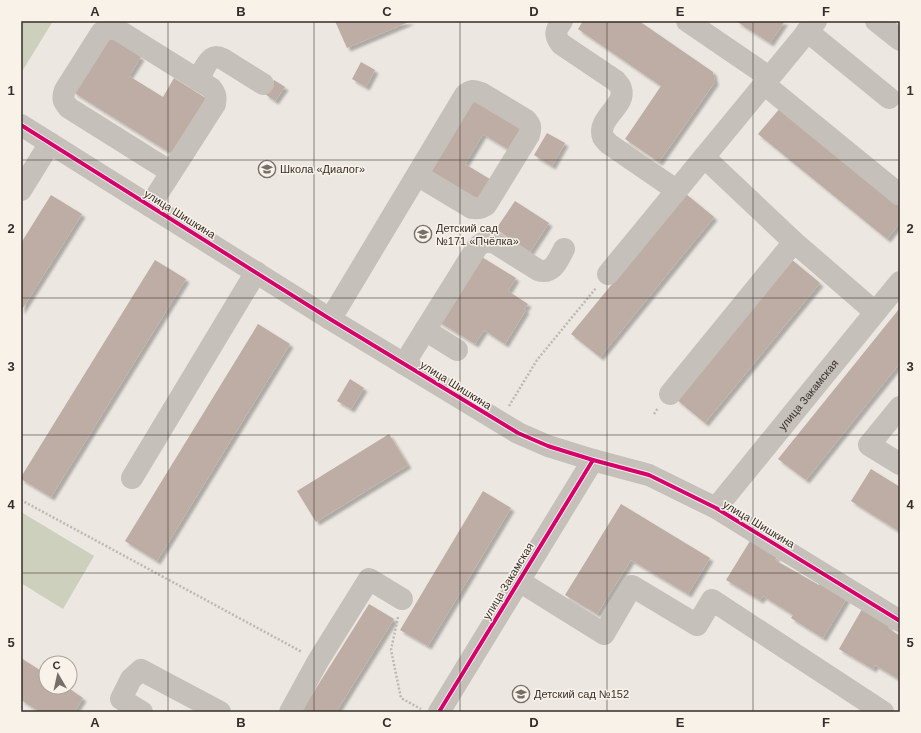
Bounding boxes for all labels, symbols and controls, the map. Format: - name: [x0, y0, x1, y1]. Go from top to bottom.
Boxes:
- text: A: [90, 4, 100, 19]
- text: B: [236, 4, 246, 19]
- text: C: [382, 4, 392, 19]
- text: D: [529, 4, 539, 19]
- text: E: [676, 4, 685, 19]
- text: F: [822, 4, 830, 19]
- text: 1: [7, 83, 15, 98]
- text: 1: [906, 83, 914, 98]
- school or university icon: Школа «Диалог»: [257, 159, 277, 179]
- place label: Школа «Диалог»: [280, 163, 365, 175]
- street label: улица Шишкина: [142, 187, 218, 241]
- text: 2: [7, 221, 15, 236]
- text: 2: [906, 221, 914, 236]
- place label: Детский сад №171 «Пчёлка»: [436, 222, 519, 247]
- school or university icon: Детский сад №171 «Пчёлка»: [413, 224, 433, 244]
- street label: улица Закамская: [776, 357, 840, 433]
- street label: улица Шишкина: [418, 358, 494, 412]
- text: 3: [7, 359, 15, 374]
- text: 3: [906, 359, 914, 374]
- text: 4: [7, 497, 15, 512]
- text: 4: [906, 497, 914, 512]
- street label: улица Шишкина: [721, 498, 798, 551]
- street label: улица Закамская: [480, 540, 536, 622]
- text: 5: [7, 635, 15, 650]
- text: 5: [906, 635, 914, 650]
- north arrow: [38, 655, 78, 695]
- text: С: [52, 659, 61, 672]
- school or university icon: Детский сад №152: [511, 684, 531, 704]
- place label: Детский сад №152: [534, 688, 629, 700]
- text: A: [90, 715, 100, 730]
- text: B: [236, 715, 246, 730]
- text: C: [382, 715, 392, 730]
- text: D: [529, 715, 539, 730]
- text: E: [676, 715, 685, 730]
- text: F: [822, 715, 830, 730]

